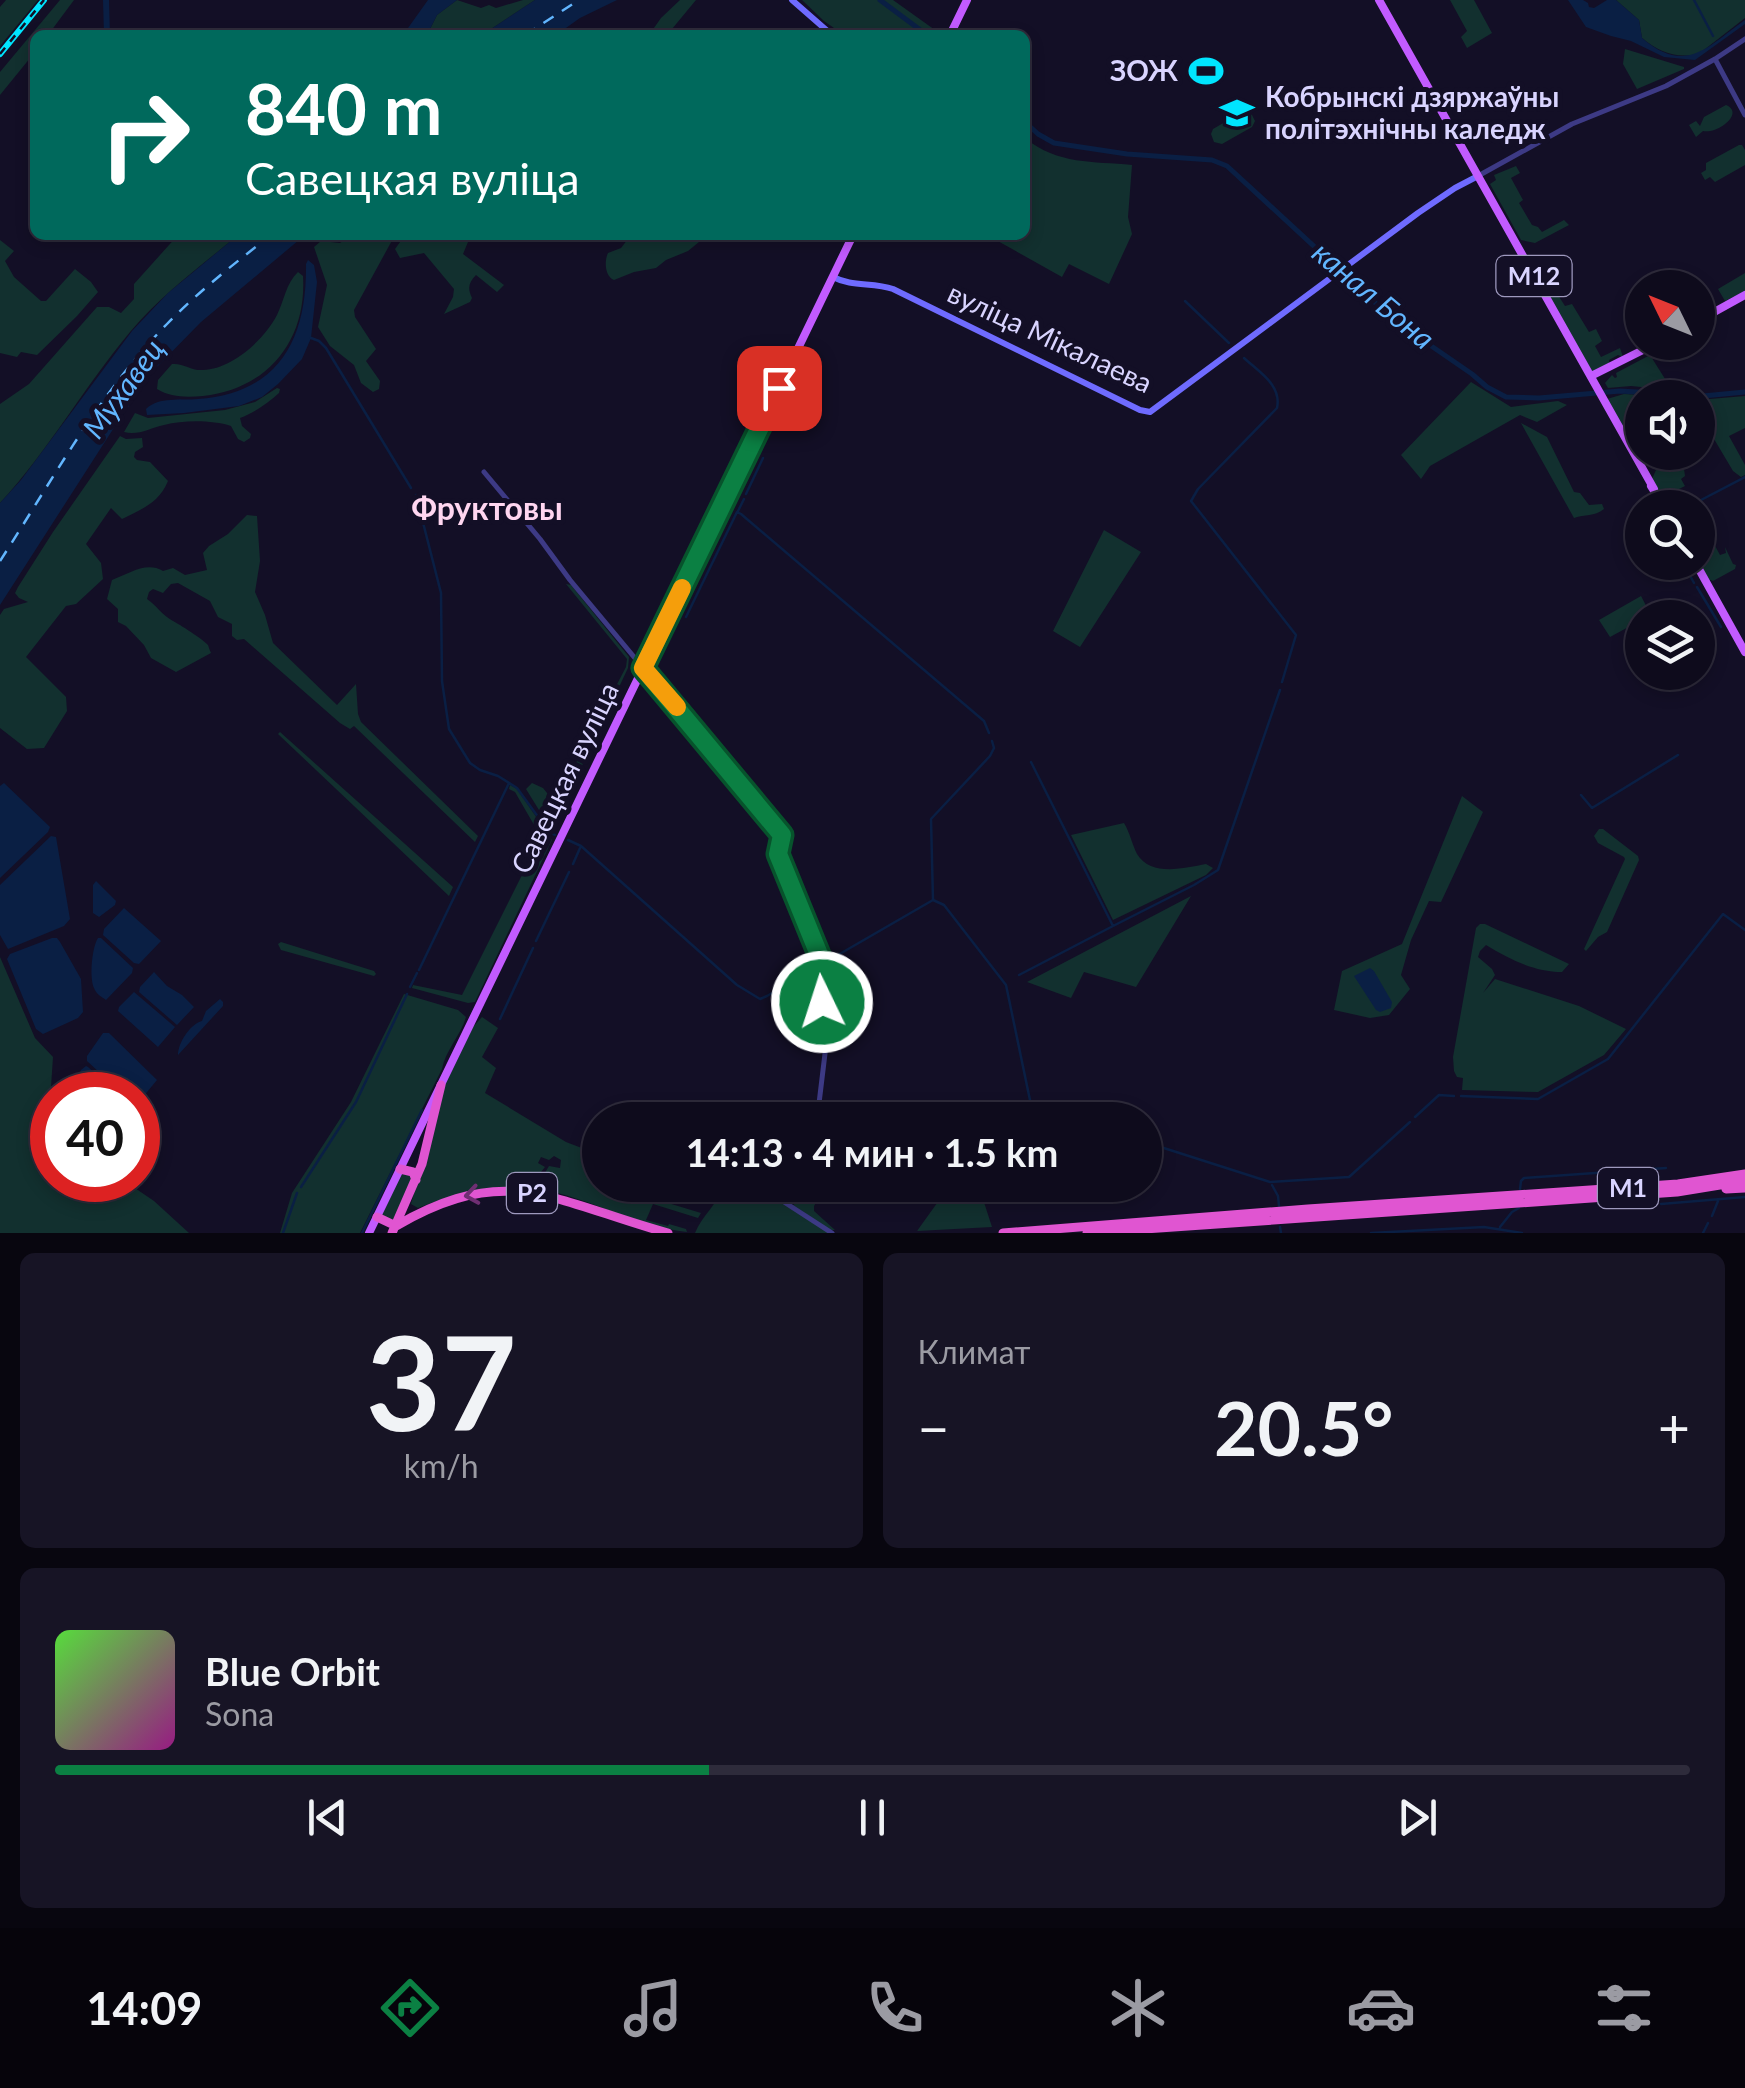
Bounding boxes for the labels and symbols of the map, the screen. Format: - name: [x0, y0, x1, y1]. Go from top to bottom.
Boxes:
- sports icon: ЗОЖ: [1187, 52, 1225, 90]
- place label: ЗОЖ: [1110, 53, 1178, 87]
- place label: Кобрынскі дзяржаўны політэхнічны каледж: [1265, 79, 1559, 145]
- school or university icon: Кобрынскі дзяржаўны політэхнічны каледж: [1218, 94, 1256, 132]
- water label: канал Бона: [1306, 233, 1442, 356]
- road number: М12: [1496, 256, 1572, 296]
- north arrow: [1625, 270, 1715, 360]
- street label: вуліца Мікалаева: [943, 275, 1158, 399]
- water label: Мухавец: [74, 331, 170, 445]
- pin: [737, 346, 822, 431]
- district label: Фруктовы: [411, 488, 563, 527]
- street label: Савецкая вуліца: [503, 677, 625, 879]
- position arrow: [770, 950, 874, 1054]
- speed limit sign: 40: [30, 1072, 160, 1202]
- road number: М1: [1598, 1168, 1658, 1208]
- road number: Р2: [507, 1173, 557, 1213]
- one-way arrow: [464, 1184, 481, 1205]

